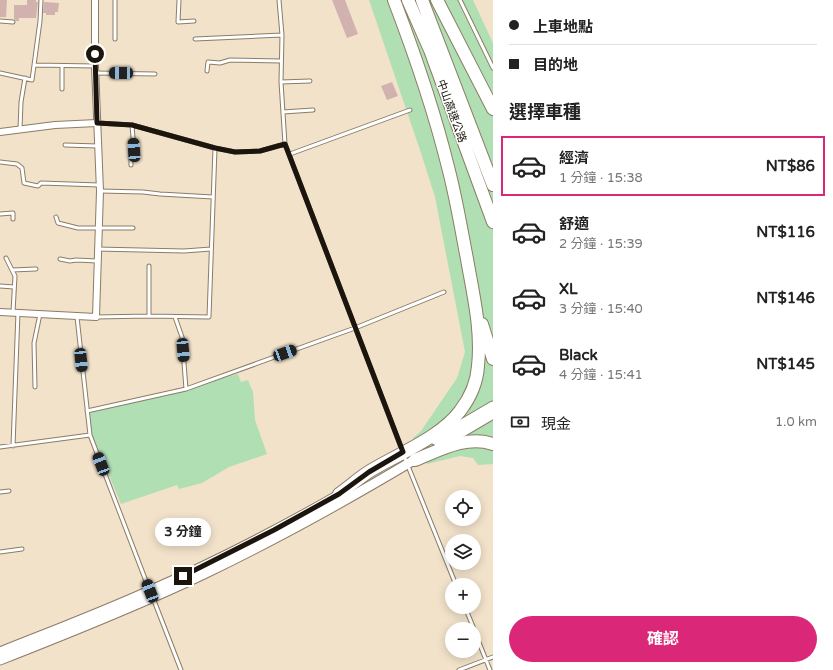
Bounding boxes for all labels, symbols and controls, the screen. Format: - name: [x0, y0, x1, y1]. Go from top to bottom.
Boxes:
- text: 上車地點: [533, 18, 593, 36]
- route start: [86, 45, 104, 63]
- text: 目的地: [533, 56, 578, 74]
- car: [109, 67, 133, 79]
- street label: 中山高速公路: [434, 78, 469, 144]
- text: 選擇車種: [509, 101, 581, 123]
- car: [127, 138, 141, 162]
- icon: car: [511, 148, 547, 184]
- text: 經濟: [559, 149, 589, 167]
- text: NT$86: [766, 157, 815, 175]
- text: 1 分鐘 · 15:38: [559, 170, 643, 186]
- icon: car: [511, 214, 547, 250]
- text: 舒適: [559, 215, 589, 233]
- text: NT$116: [756, 223, 815, 241]
- text: 2 分鐘 · 15:39: [559, 236, 643, 252]
- icon: car: [511, 280, 547, 316]
- text: XL: [559, 280, 578, 298]
- text: NT$146: [756, 289, 815, 307]
- text: 3 分鐘 · 15:40: [559, 301, 643, 317]
- car: [176, 338, 190, 362]
- car: [272, 343, 298, 363]
- icon: car: [511, 346, 547, 382]
- text: Black: [559, 346, 598, 364]
- car: [74, 347, 88, 373]
- text: NT$145: [756, 355, 815, 373]
- text: 4 分鐘 · 15:41: [559, 367, 643, 383]
- icon: cash: [509, 411, 531, 433]
- text: 1.0 km: [775, 414, 817, 430]
- text: 現金: [541, 415, 571, 433]
- car: [91, 451, 111, 477]
- map controls: [445, 490, 481, 658]
- button: locate: [445, 490, 481, 526]
- callout: 3 分鐘: [155, 518, 211, 546]
- text: 3 分鐘: [164, 524, 202, 540]
- button: layers: [445, 534, 481, 570]
- route end: [174, 567, 192, 585]
- car: [140, 578, 160, 604]
- button: +: [445, 578, 481, 614]
- button: 確認: [509, 616, 817, 662]
- button: −: [445, 622, 481, 658]

